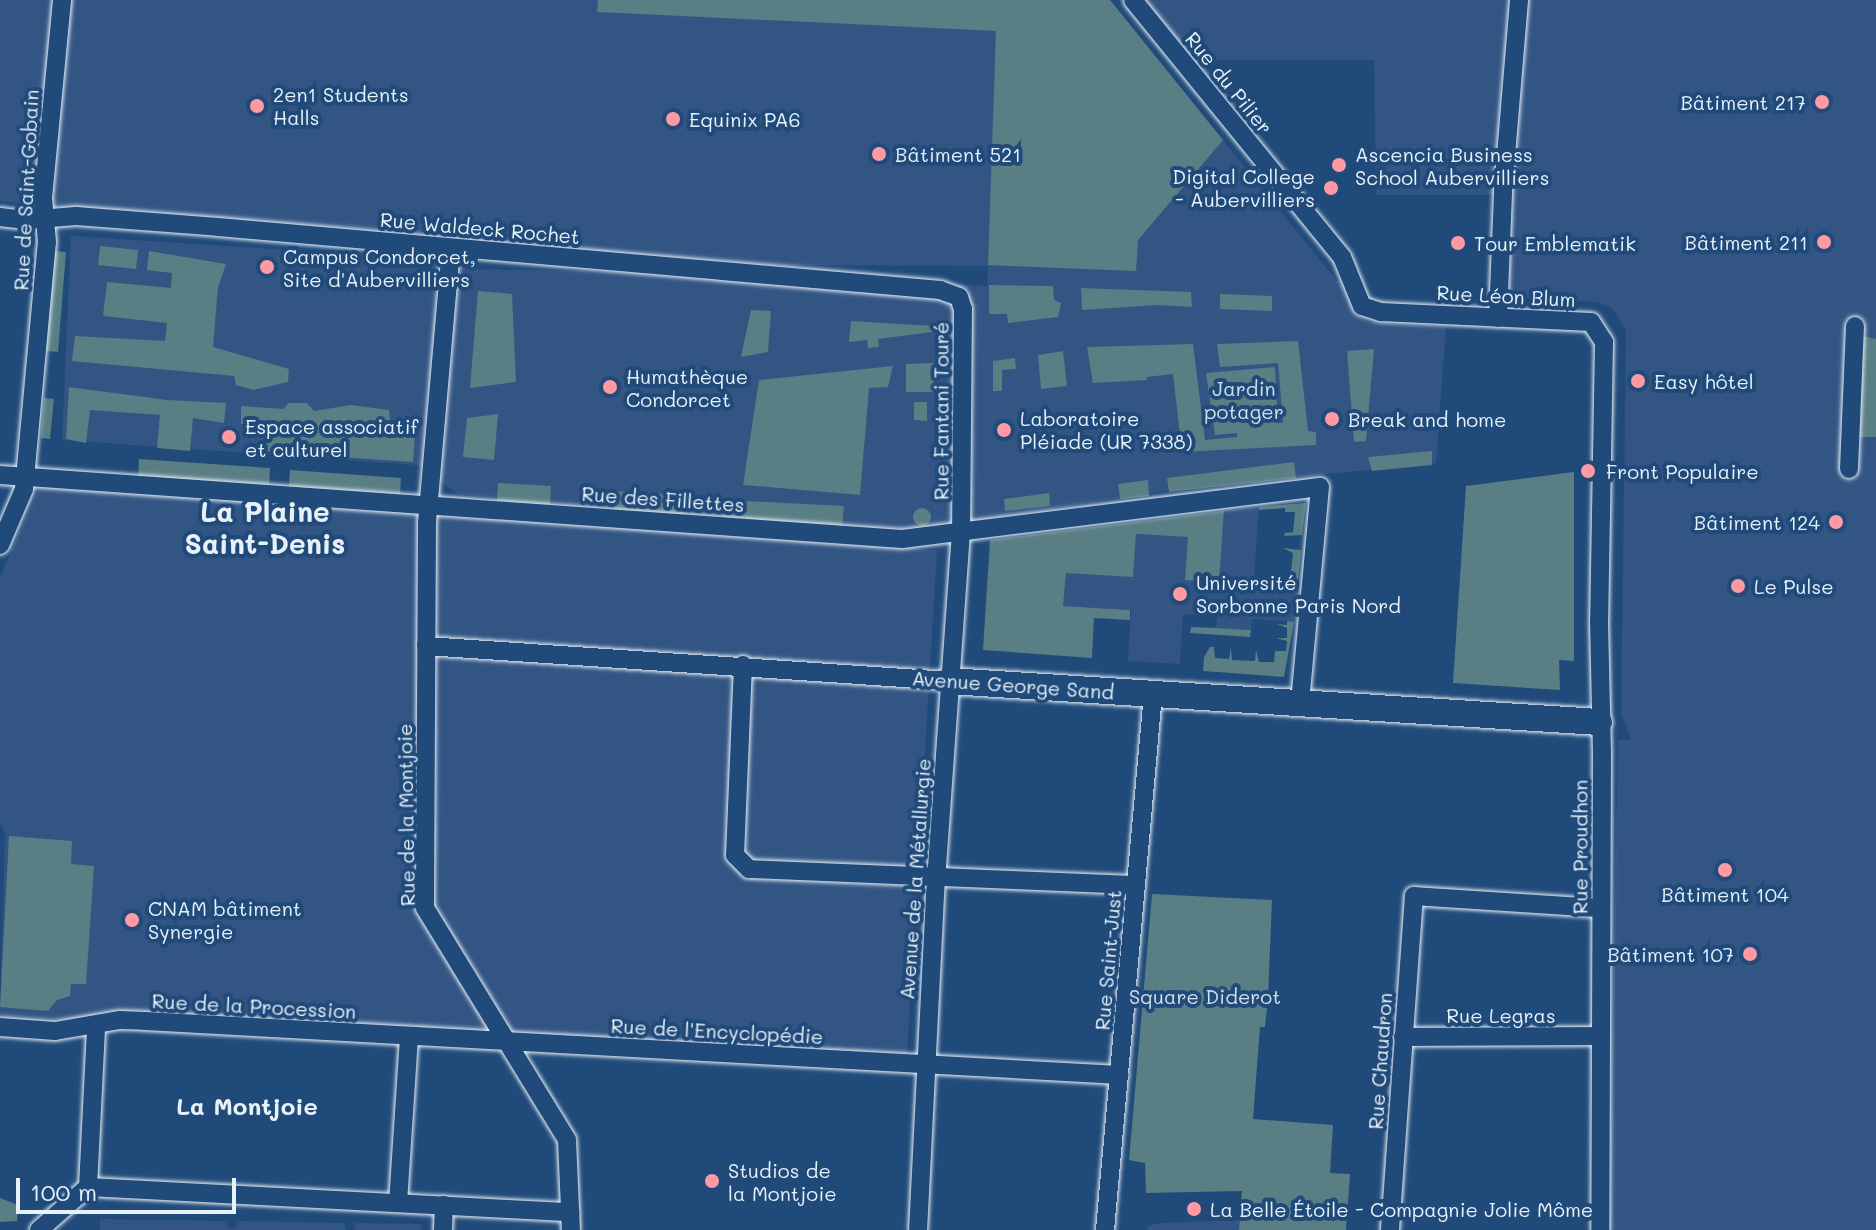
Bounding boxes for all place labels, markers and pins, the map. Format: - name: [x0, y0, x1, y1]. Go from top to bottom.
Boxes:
- place label: 2en1 Students Halls: [273, 82, 409, 129]
- place label: Bâtiment 217: [1680, 90, 1806, 114]
- marker: Bâtiment 217: [1813, 93, 1831, 111]
- marker: 2en1 Students Halls: [248, 97, 266, 115]
- place label: Equinix PA6: [689, 107, 801, 131]
- marker: Equinix PA6: [664, 110, 682, 128]
- place label: Bâtiment 521: [895, 142, 1021, 166]
- place label: Ascencia Business School Aubervilliers: [1355, 142, 1549, 189]
- marker: Bâtiment 521: [870, 145, 888, 163]
- marker: Ascencia Business School Aubervilliers: [1330, 156, 1348, 174]
- place label: Digital College - Aubervilliers: [1172, 164, 1315, 211]
- marker: Digital College - Aubervilliers: [1322, 179, 1340, 197]
- place label: Bâtiment 211: [1685, 230, 1808, 254]
- place label: Tour Emblematik: [1474, 231, 1636, 255]
- marker: Bâtiment 211: [1815, 233, 1833, 251]
- marker: Tour Emblematik: [1449, 234, 1467, 252]
- place label: Campus Condorcet, Site d'Aubervilliers: [283, 244, 476, 291]
- marker: Campus Condorcet, Site d'Aubervilliers: [258, 258, 276, 276]
- place label: Humathèque Condorcet: [626, 364, 748, 411]
- place label: Easy hôtel: [1654, 369, 1754, 393]
- marker: Easy hôtel: [1629, 372, 1647, 390]
- marker: Humathèque Condorcet: [601, 378, 619, 396]
- place label: Laboratoire Pléiade (UR 7338): [1020, 406, 1192, 453]
- place label: Break and home: [1348, 407, 1506, 431]
- marker: Break and home: [1323, 410, 1341, 428]
- place label: Espace associatif et culturel: [245, 414, 418, 461]
- marker: Laboratoire Pléiade (UR 7338): [995, 421, 1013, 439]
- marker: Espace associatif et culturel: [220, 428, 238, 446]
- place label: Front Populaire: [1606, 459, 1759, 483]
- marker: Front Populaire: [1577, 460, 1599, 482]
- place label: Bâtiment 124: [1694, 510, 1820, 534]
- marker: Bâtiment 124: [1827, 513, 1845, 531]
- place label: Université Sorbonne Paris Nord: [1196, 570, 1401, 617]
- place label: Le Pulse: [1754, 574, 1834, 598]
- marker: Le Pulse: [1729, 577, 1747, 595]
- marker: Université Sorbonne Paris Nord: [1171, 585, 1189, 603]
- marker: Bâtiment 104: [1716, 861, 1734, 879]
- place label: Bâtiment 104: [1661, 882, 1789, 906]
- place label: CNAM bâtiment Synergie: [148, 896, 302, 943]
- marker: CNAM bâtiment Synergie: [123, 911, 141, 929]
- place label: Bâtiment 107: [1607, 942, 1734, 966]
- marker: Bâtiment 107: [1741, 945, 1759, 963]
- place label: Studios de la Montjoie: [728, 1158, 837, 1205]
- marker: Studios de la Montjoie: [703, 1172, 721, 1190]
- place label: La Belle Étoile - Compagnie Jolie Môme: [1210, 1197, 1593, 1221]
- marker: La Belle Étoile - Compagnie Jolie Môme: [1185, 1200, 1203, 1218]

